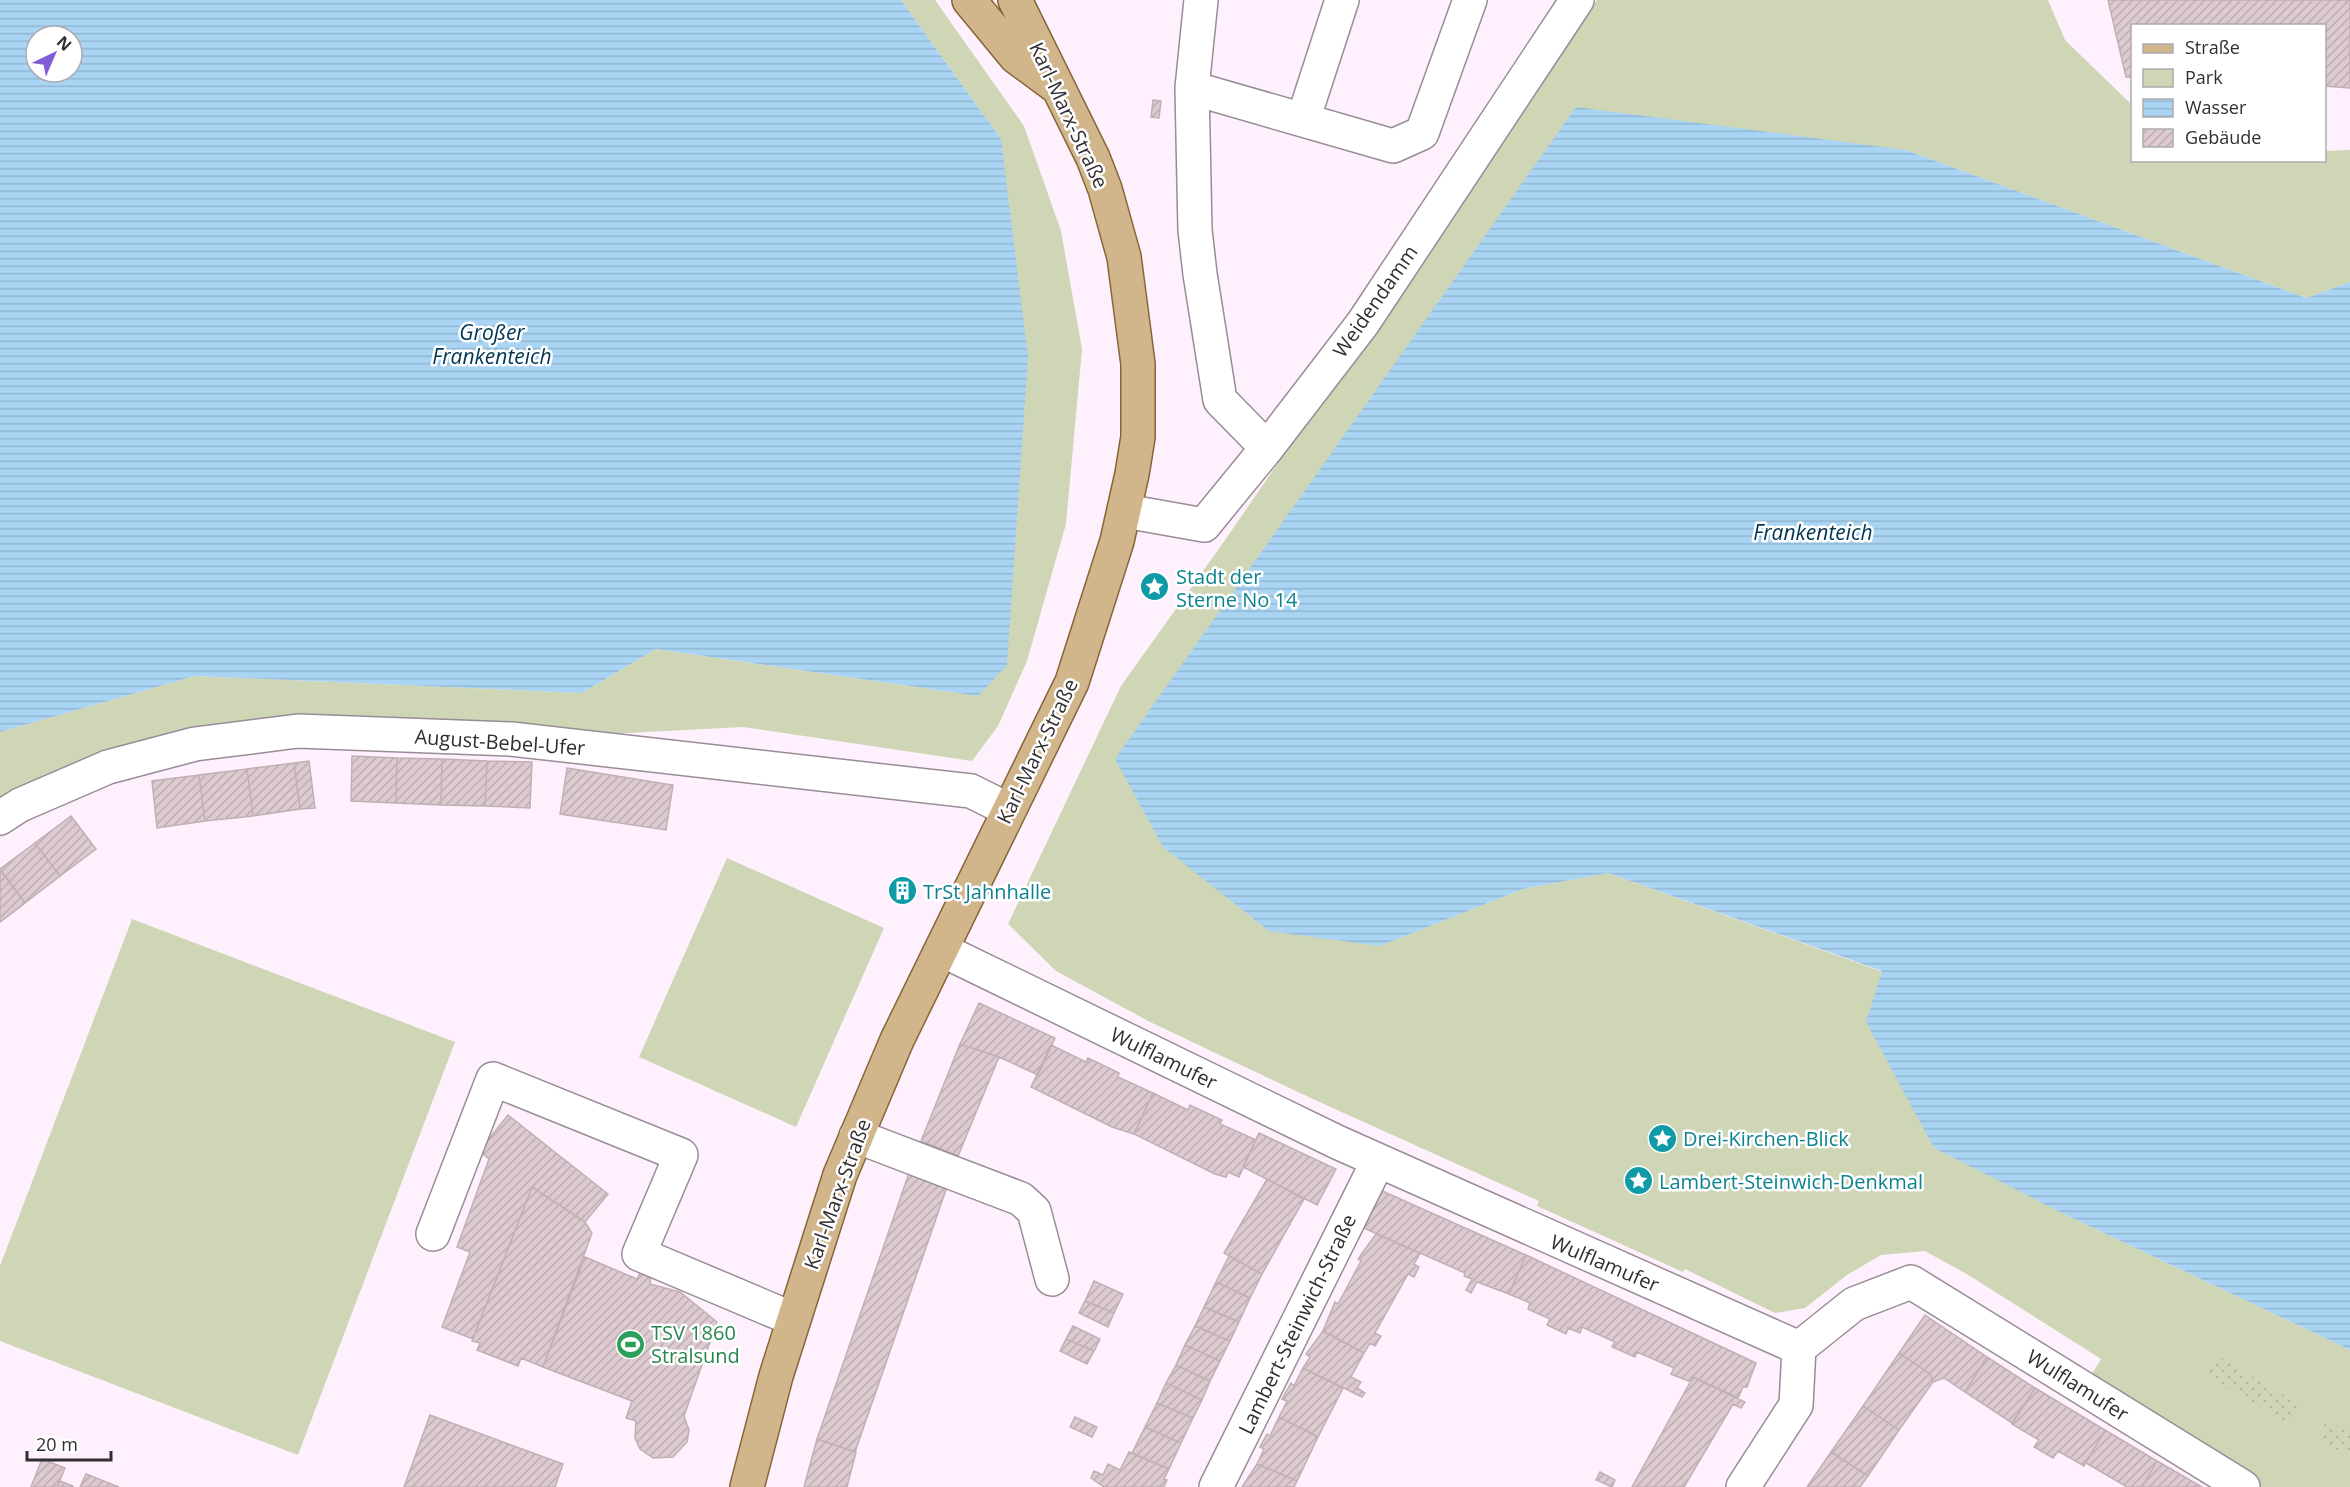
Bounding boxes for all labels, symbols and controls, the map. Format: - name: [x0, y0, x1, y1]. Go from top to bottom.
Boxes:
- north arrow: [24, 24, 84, 84]
- legend: [2131, 24, 2326, 162]
- text: N: [52, 31, 77, 56]
- text: Straße: [2185, 35, 2240, 59]
- street label: Karl-Marx-Straße: [1023, 38, 1115, 192]
- text: Park: [2185, 65, 2223, 89]
- text: Wasser: [2185, 95, 2247, 119]
- text: Gebäude: [2185, 125, 2261, 149]
- street label: Weidendamm: [1326, 240, 1424, 362]
- water label: Großer Frankenteich: [432, 318, 552, 370]
- water label: Frankenteich: [1753, 518, 1873, 546]
- place label: Stadt der Sterne No 14: [1176, 563, 1298, 613]
- place icon: Stadt der Sterne No 14: [1139, 571, 1171, 603]
- street label: Karl-Marx-Straße: [990, 674, 1084, 828]
- street label: August-Bebel-Ufer: [414, 723, 586, 761]
- building icon: TrSt Jahnhalle: [886, 875, 918, 907]
- place label: TrSt Jahnhalle: [923, 878, 1051, 905]
- street label: Wulflamufer: [1106, 1021, 1222, 1095]
- street label: Karl-Marx-Straße: [797, 1115, 877, 1273]
- place icon: Drei-Kirchen-Blick: [1646, 1122, 1678, 1154]
- place label: Drei-Kirchen-Blick: [1683, 1125, 1849, 1152]
- place icon: Lambert-Steinwich-Denkmal: [1622, 1165, 1654, 1197]
- place label: Lambert-Steinwich-Denkmal: [1659, 1168, 1923, 1195]
- street label: Lambert-Steinwich-Straße: [1232, 1209, 1362, 1439]
- street label: Wulflamufer: [1547, 1228, 1663, 1298]
- place label: TSV 1860 Stralsund: [651, 1319, 740, 1369]
- sports icon: TSV 1860 Stralsund: [614, 1328, 646, 1360]
- street label: Wulflamufer: [2022, 1343, 2134, 1427]
- scale bar: [27, 1424, 111, 1462]
- text: 20 m: [36, 1432, 78, 1456]

